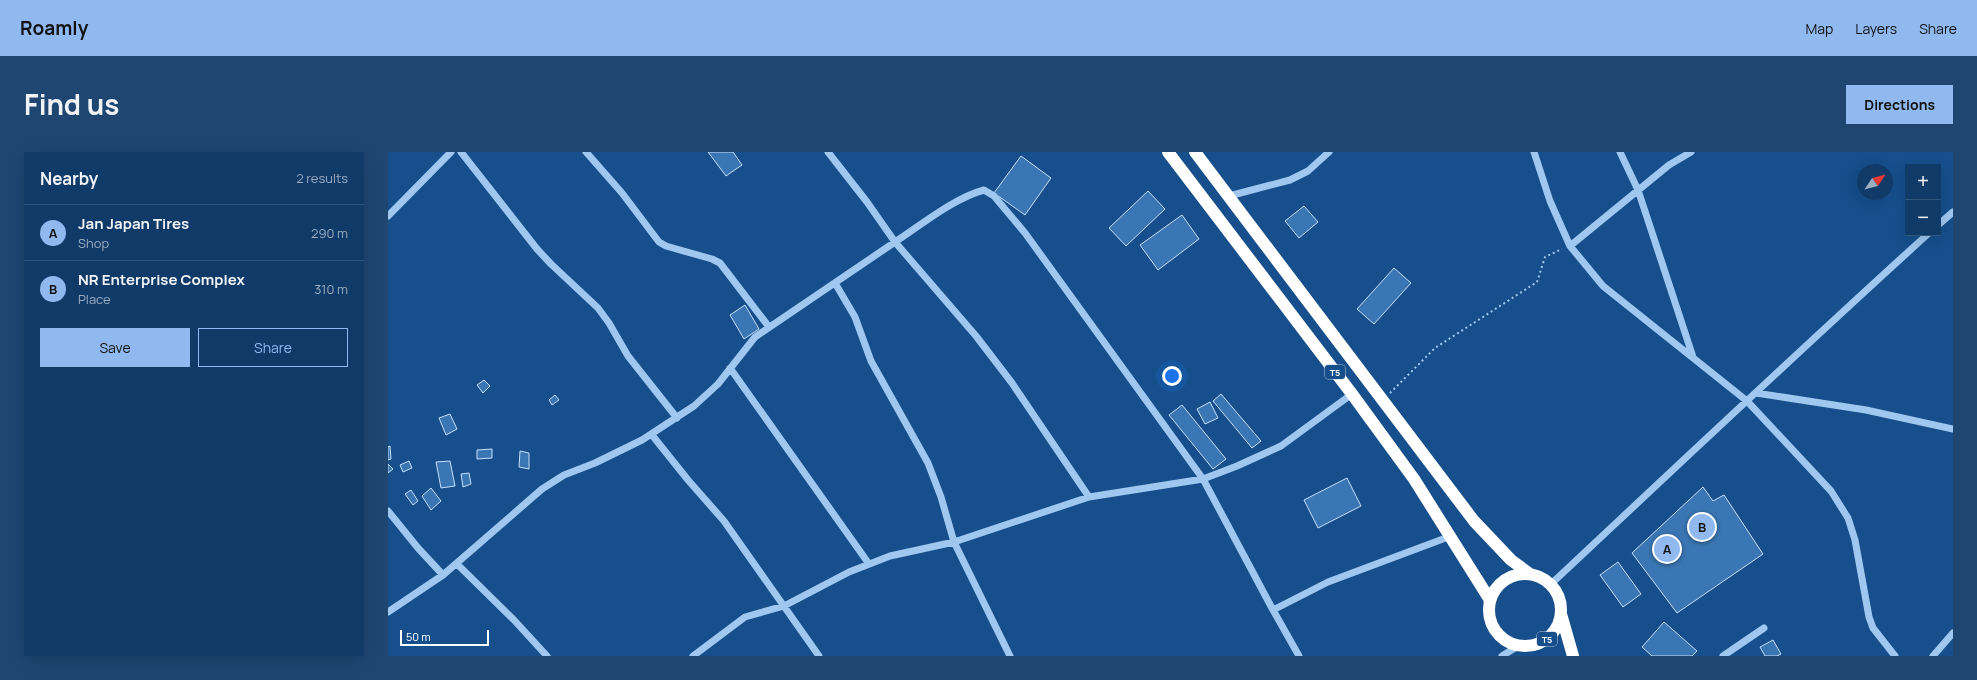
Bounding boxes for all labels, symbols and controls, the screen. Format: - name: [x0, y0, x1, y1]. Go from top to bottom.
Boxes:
- text: Roamly: [20, 15, 88, 41]
- text: Map: [1805, 19, 1833, 38]
- text: Layers: [1855, 19, 1897, 38]
- text: Share: [1919, 19, 1957, 38]
- text: Find us: [24, 85, 119, 123]
- button: Directions: [1846, 85, 1953, 124]
- north arrow: [1857, 164, 1893, 200]
- map controls: [1905, 164, 1941, 236]
- button: +: [1905, 164, 1941, 200]
- text: Nearby: [40, 167, 98, 190]
- text: 2 results: [296, 169, 348, 187]
- button: −: [1905, 200, 1941, 236]
- text: Jan Japan Tires: [78, 213, 189, 234]
- text: A: [49, 224, 57, 242]
- text: 290 m: [311, 224, 348, 242]
- text: Shop: [78, 234, 109, 252]
- text: NR Enterprise Complex: [78, 269, 245, 290]
- text: B: [49, 280, 57, 298]
- text: 310 m: [314, 280, 348, 298]
- text: Place: [78, 290, 111, 308]
- button: Save: [40, 328, 190, 367]
- button: Share: [198, 328, 348, 367]
- road number: T5: [1325, 365, 1345, 379]
- your location: [1162, 366, 1182, 386]
- pin: B: [1689, 512, 1715, 542]
- pin: A: [1654, 534, 1680, 564]
- scale bar: [400, 628, 489, 647]
- text: 50 m: [406, 629, 431, 644]
- road number: T5: [1537, 632, 1557, 646]

